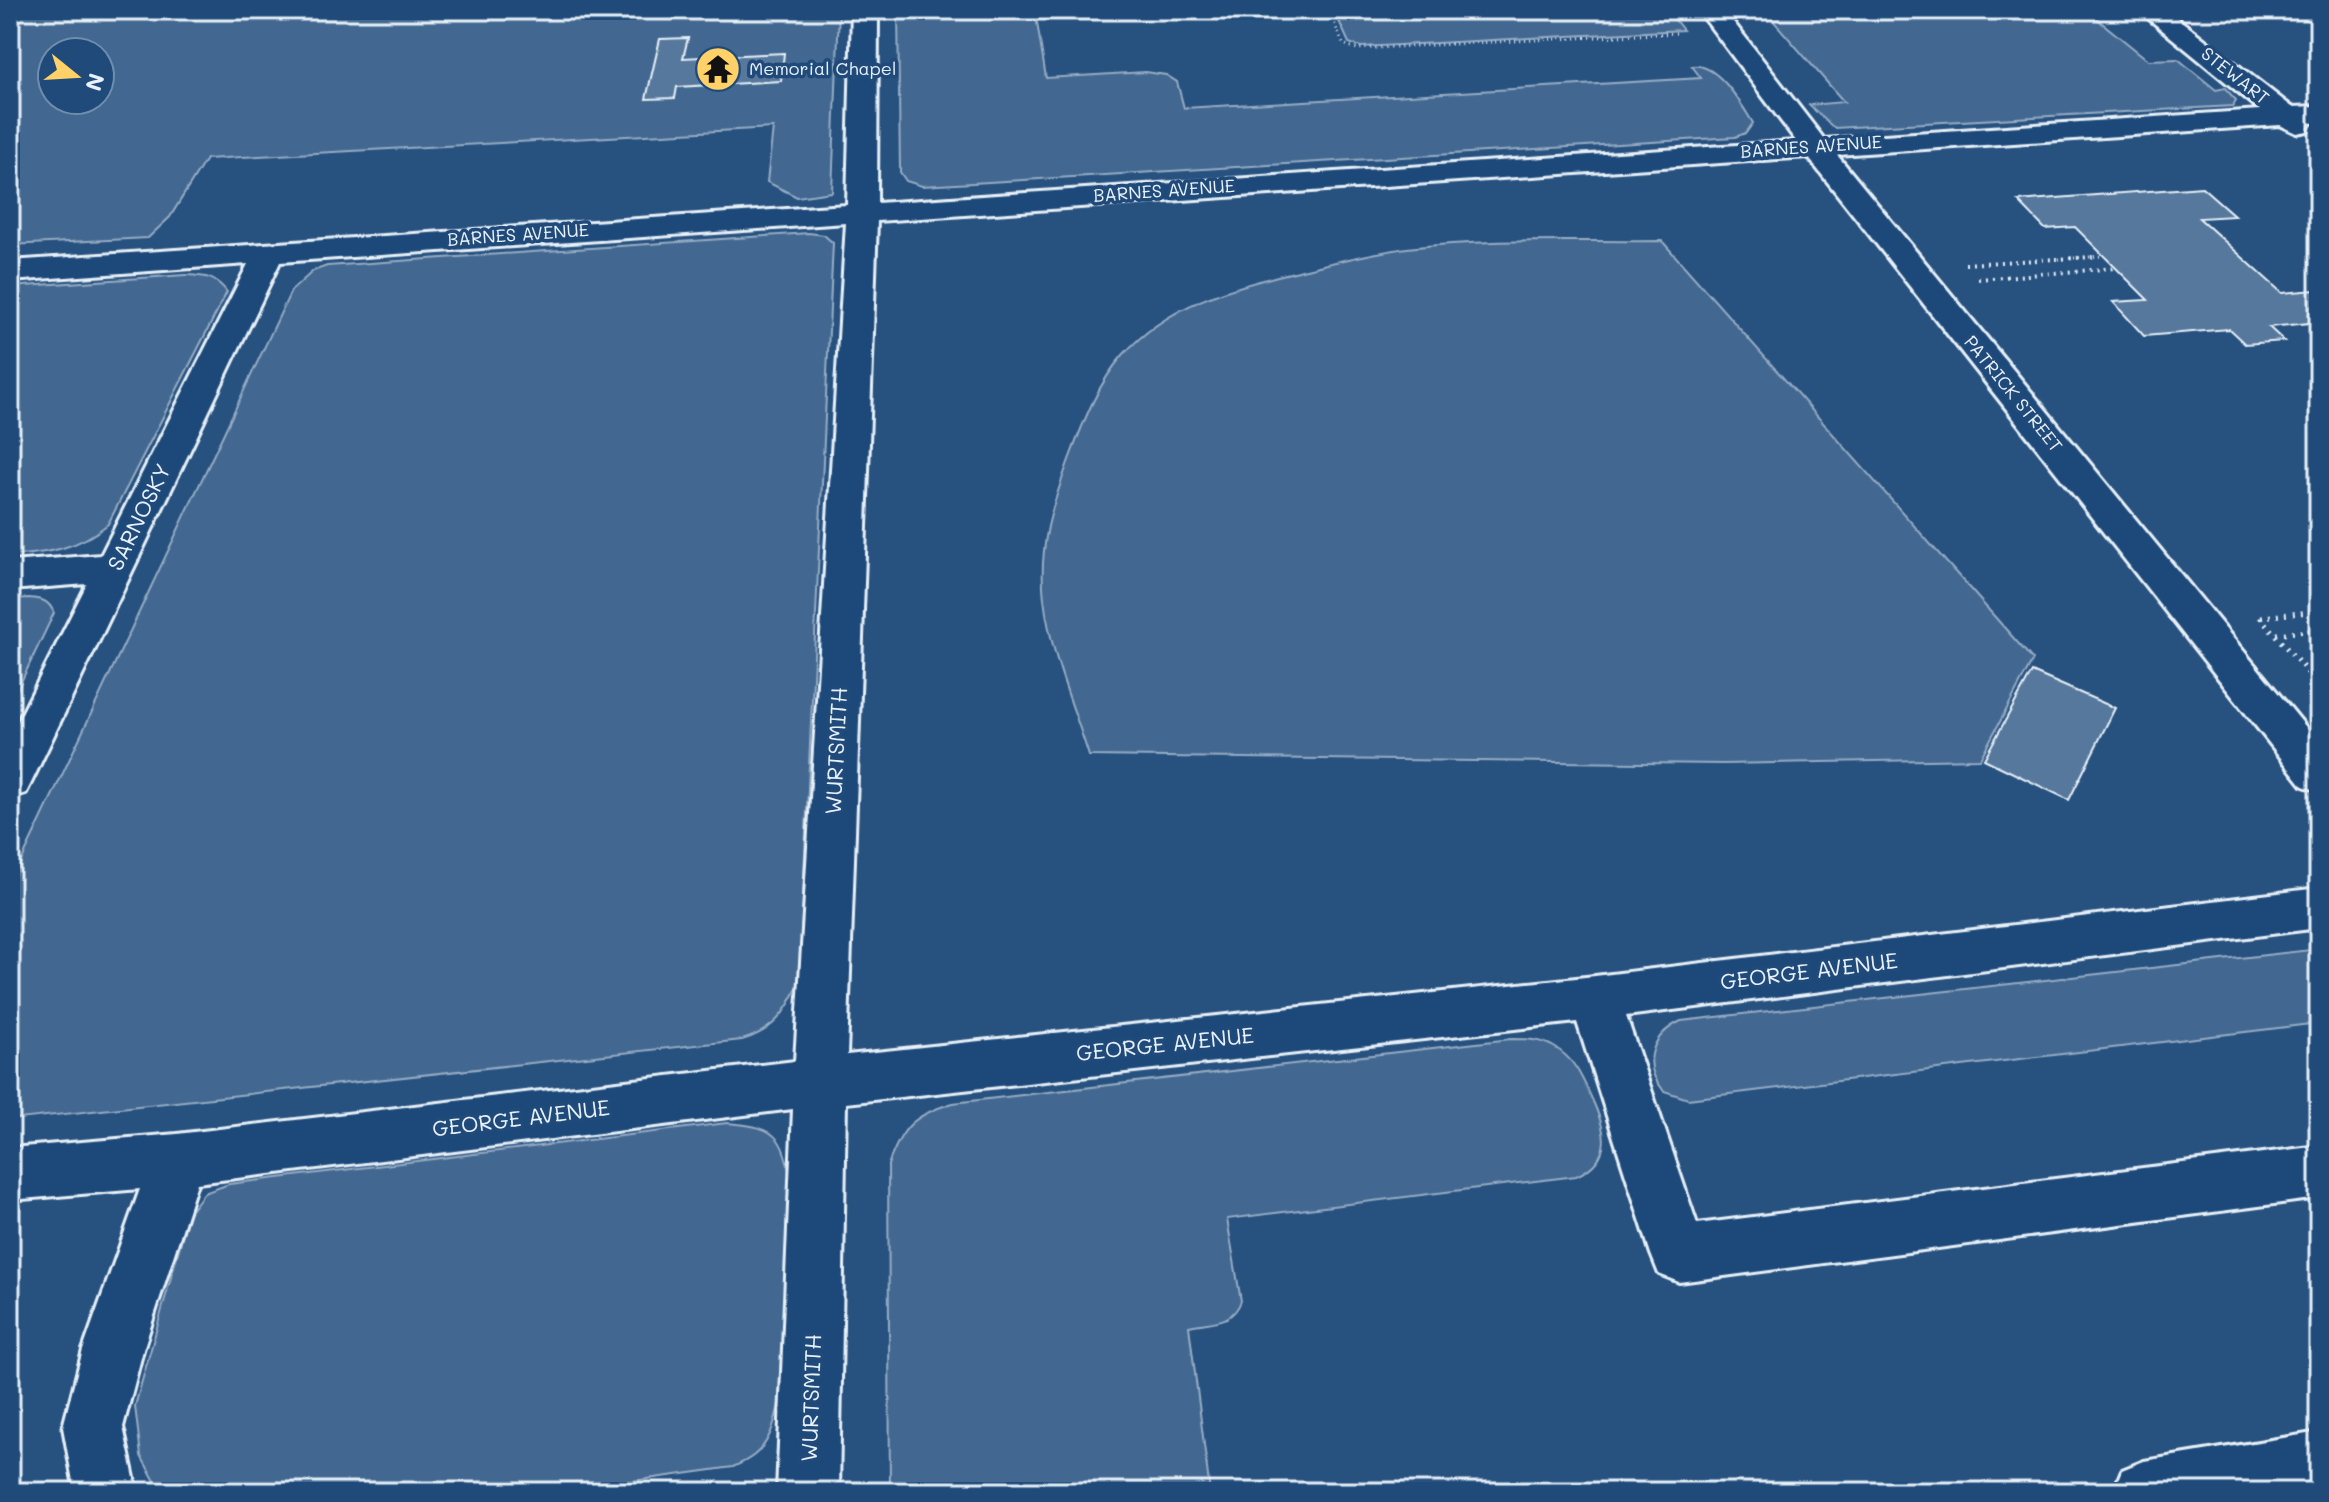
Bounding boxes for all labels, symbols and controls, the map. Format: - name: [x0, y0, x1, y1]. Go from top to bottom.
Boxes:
- north arrow: [36, 36, 116, 116]
- street label: STEWART: [2197, 41, 2275, 109]
- temple icon: Memorial Chapel: [694, 45, 742, 93]
- place label: Memorial Chapel: [749, 56, 897, 80]
- text: N: [79, 70, 112, 95]
- street label: BARNES AVENUE: [1739, 129, 1883, 163]
- street label: BARNES AVENUE: [1092, 173, 1236, 207]
- street label: BARNES AVENUE: [446, 217, 590, 251]
- street label: PATRICK STREET: [1959, 330, 2068, 457]
- street label: SARNOSKY: [100, 459, 177, 575]
- street label: WURTSMITH: [818, 686, 853, 816]
- street label: GEORGE AVENUE: [1719, 945, 1899, 996]
- street label: GEORGE AVENUE: [1075, 1020, 1255, 1067]
- street label: GEORGE AVENUE: [431, 1092, 611, 1143]
- street label: WURTSMITH: [794, 1334, 827, 1462]

